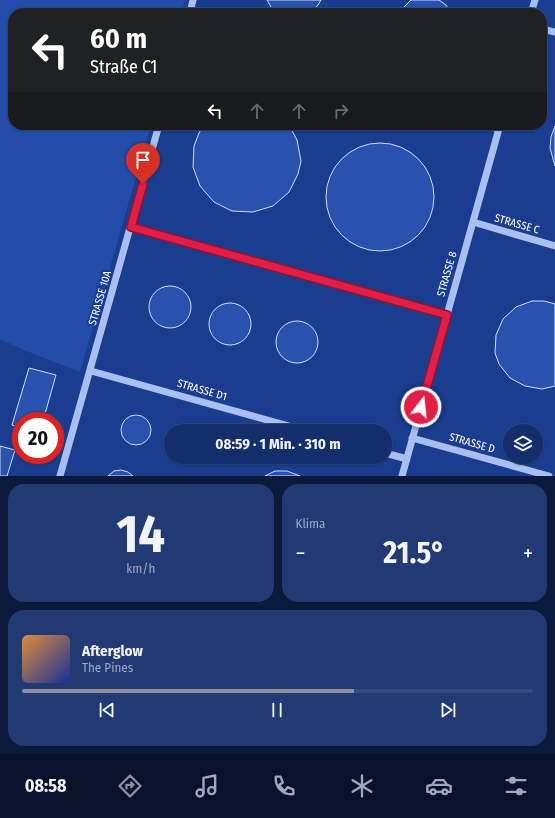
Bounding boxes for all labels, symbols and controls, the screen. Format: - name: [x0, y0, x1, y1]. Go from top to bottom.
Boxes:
- text: 60 m: [90, 22, 147, 55]
- icon: left: [24, 24, 76, 76]
- text: Straße C1: [90, 56, 157, 78]
- icon: left: [204, 100, 226, 122]
- icon: ahead: [246, 100, 268, 122]
- icon: ahead: [288, 100, 310, 122]
- icon: right: [330, 100, 352, 122]
- pin: [126, 143, 160, 184]
- icon: arrive: [132, 149, 154, 171]
- street label: STRASSE C: [493, 211, 541, 237]
- street label: STRASSE 8: [434, 250, 460, 298]
- street label: STRASSE 10A: [86, 269, 114, 327]
- street label: STRASSE D1: [176, 377, 228, 403]
- position arrow: [400, 386, 442, 428]
- speed limit sign: 20: [12, 412, 64, 464]
- map controls: [503, 424, 543, 464]
- button: layers: [503, 424, 543, 464]
- street label: STRASSE D: [448, 430, 496, 456]
- text: 08:59 · 1 Min. · 310 m: [215, 435, 341, 453]
- text: 14: [116, 503, 165, 566]
- text: Klima: [296, 516, 325, 531]
- text: 21.5°: [383, 535, 445, 571]
- text: −: [296, 540, 305, 567]
- text: +: [523, 540, 533, 567]
- text: km/h: [126, 561, 155, 576]
- text: Afterglow: [82, 642, 143, 660]
- text: The Pines: [82, 660, 133, 675]
- icon: previous: [96, 699, 118, 721]
- icon: pause: [266, 699, 288, 721]
- icon: next: [437, 699, 459, 721]
- icon: directions: [116, 772, 144, 800]
- icon: music: [193, 772, 221, 800]
- icon: phone: [270, 772, 298, 800]
- icon: climate: [348, 772, 376, 800]
- icon: car: [425, 772, 453, 800]
- icon: filters: [502, 772, 530, 800]
- text: 08:58: [25, 775, 67, 797]

